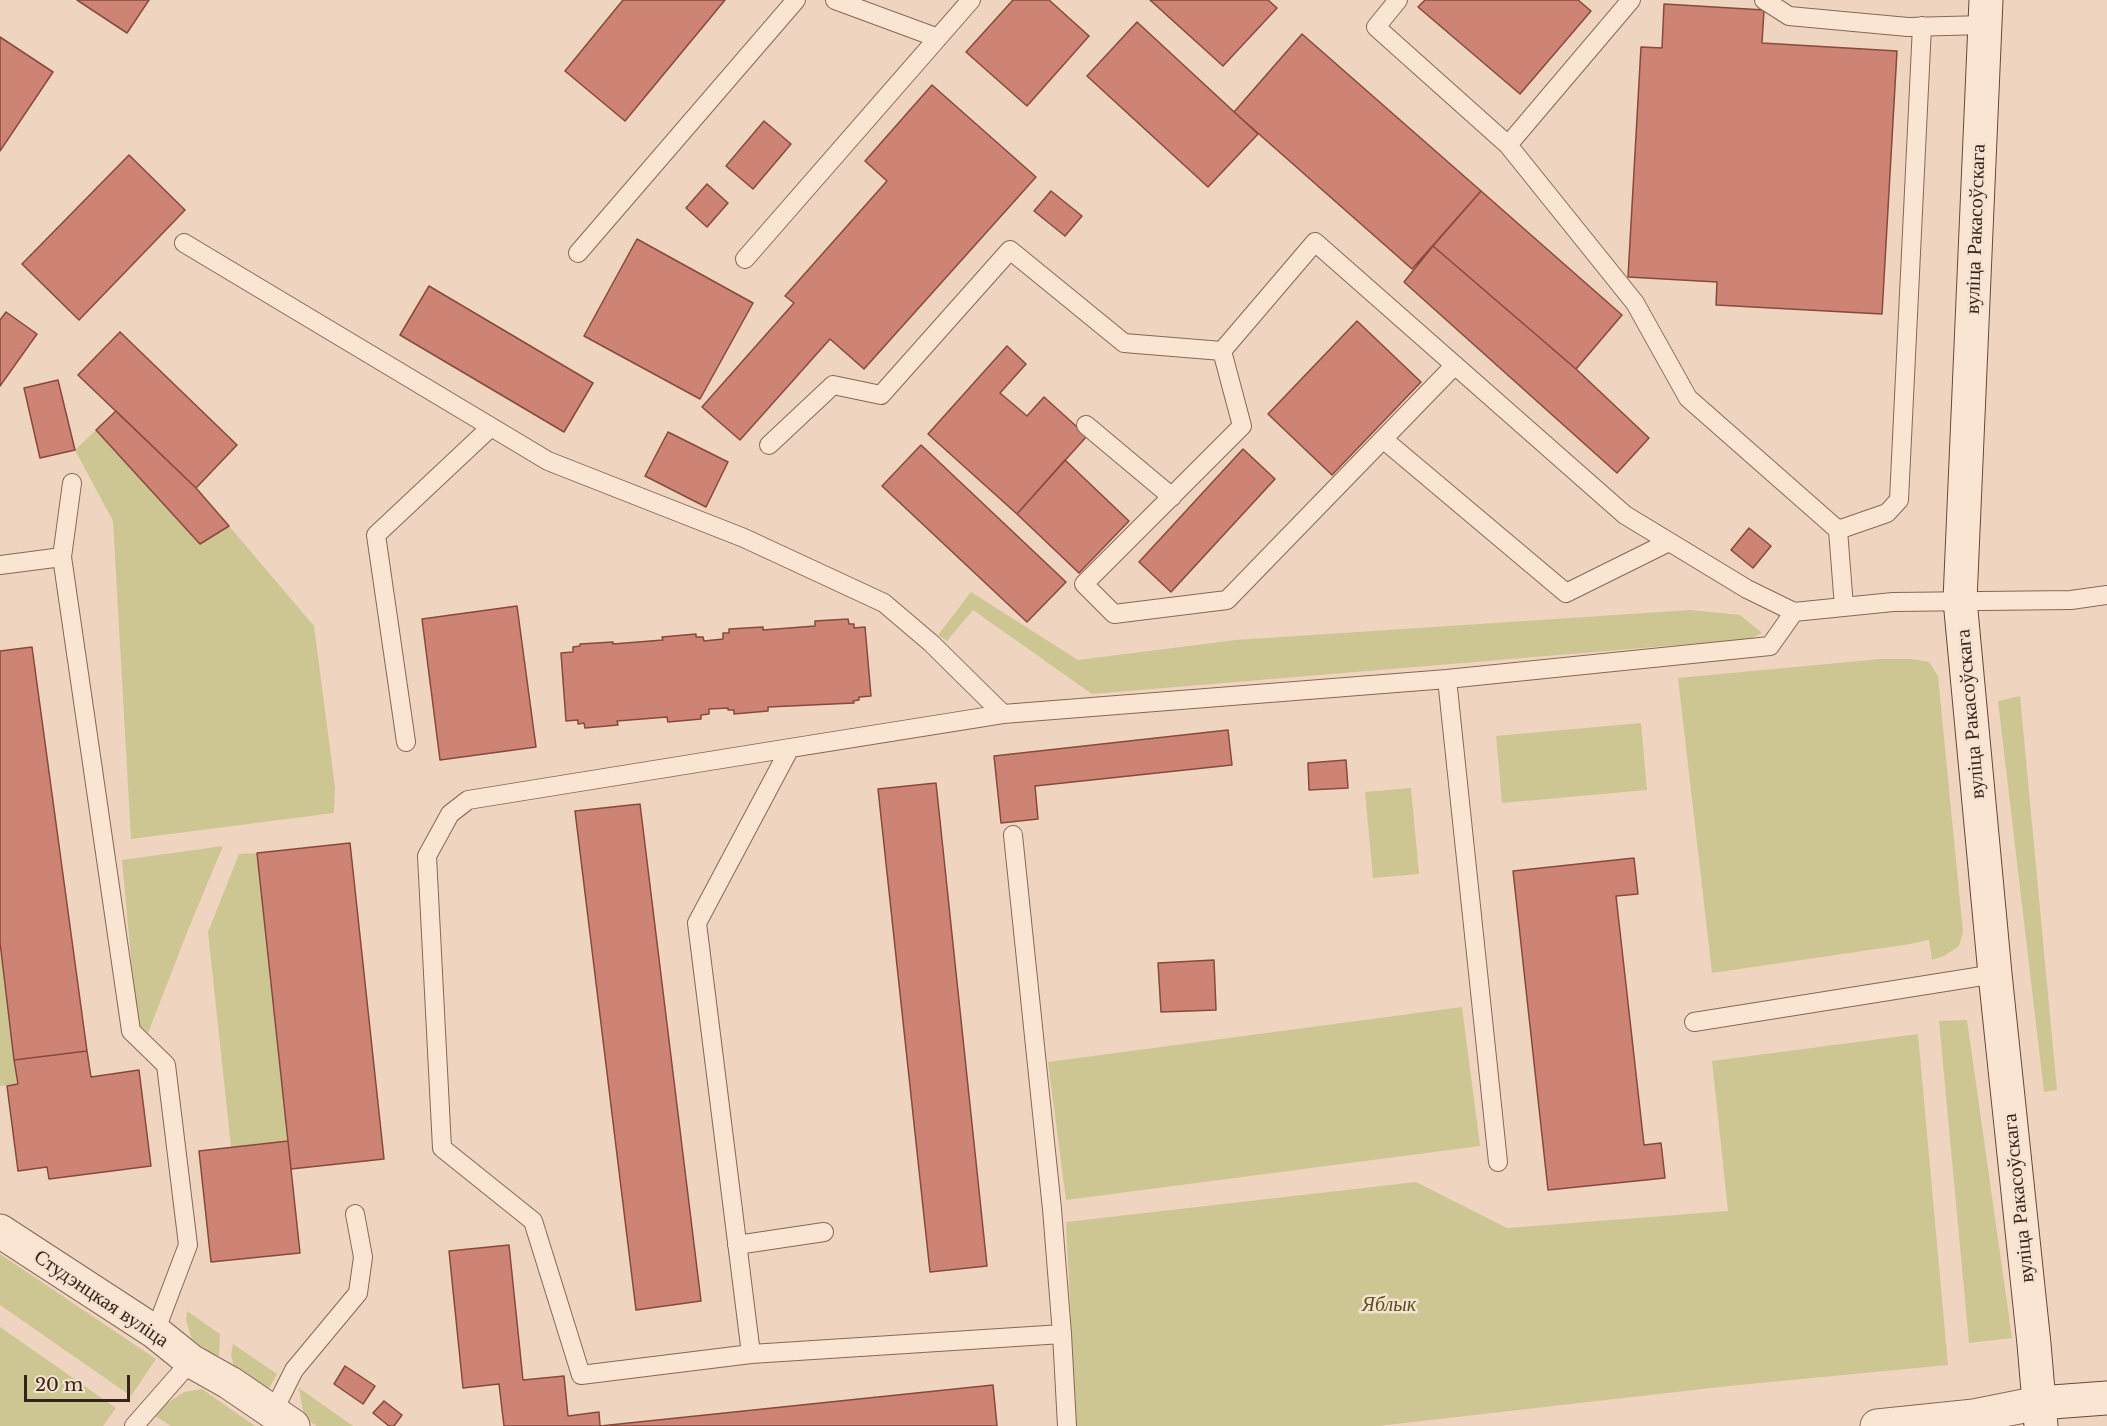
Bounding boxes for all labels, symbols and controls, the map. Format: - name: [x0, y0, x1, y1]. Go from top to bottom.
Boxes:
- street label: вуліца Ракасоўскага: [1961, 144, 1991, 314]
- street label: вуліца Ракасоўскага: [1952, 628, 1990, 800]
- street label: вуліца Ракасоўскага: [1998, 1112, 2040, 1284]
- street label: Студэнцкая вуліца: [29, 1245, 173, 1353]
- park label: Яблык: [1362, 1293, 1416, 1317]
- scale bar: [27, 1363, 134, 1401]
- text: 20 m: [35, 1374, 83, 1396]

